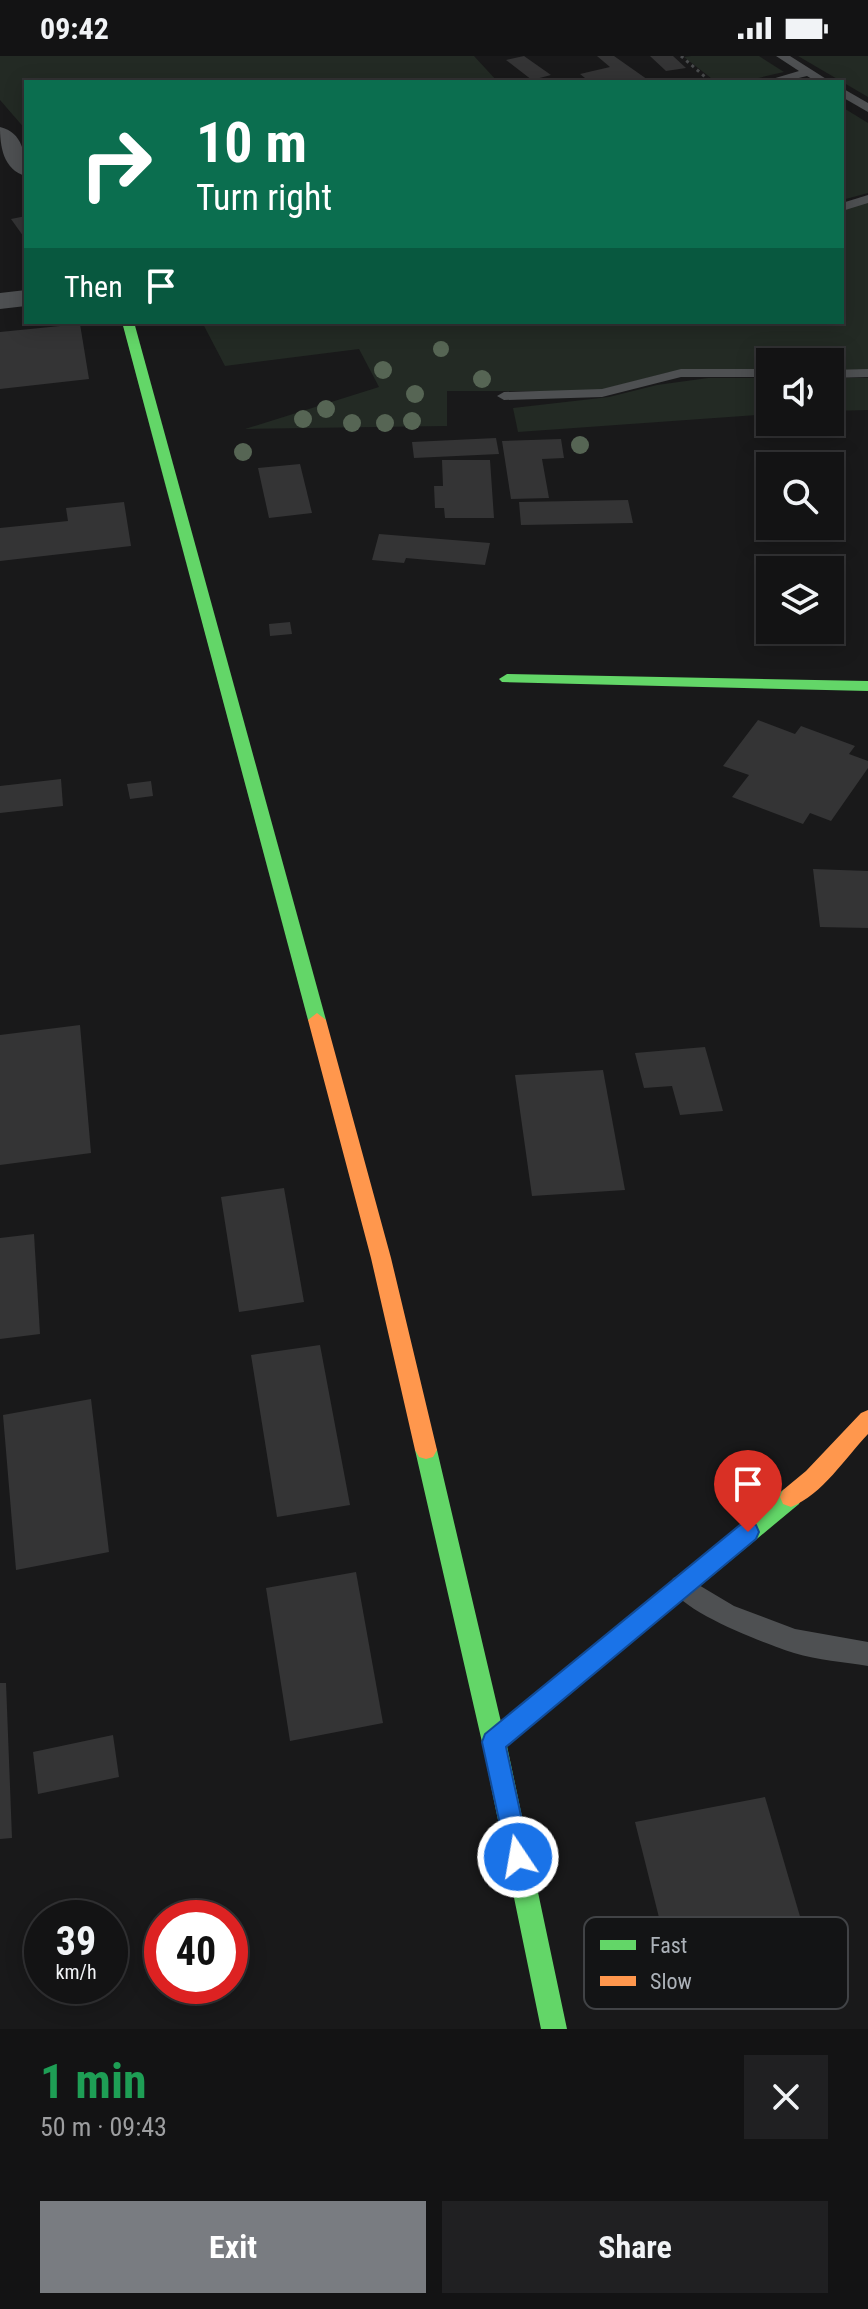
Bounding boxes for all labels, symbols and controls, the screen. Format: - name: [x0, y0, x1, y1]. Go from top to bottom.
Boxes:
- text: 09:42: [40, 11, 109, 46]
- text: 10 m: [196, 110, 307, 176]
- icon: right: [64, 112, 168, 216]
- text: Turn right: [196, 177, 332, 219]
- icon: arrive: [139, 264, 183, 308]
- text: Then: [64, 269, 123, 304]
- map controls: [756, 348, 844, 644]
- button: sound: [756, 348, 844, 436]
- button: search: [756, 452, 844, 540]
- button: layers: [756, 556, 844, 644]
- pin: [714, 1450, 782, 1532]
- icon: arrive: [726, 1462, 770, 1506]
- position arrow: [476, 1815, 560, 1899]
- speed limit sign: 40: [144, 1900, 248, 2004]
- legend: [584, 1917, 848, 2009]
- text: 39: [56, 1918, 96, 1965]
- text: Fast: [650, 1933, 687, 1958]
- text: km/h: [55, 1960, 97, 1984]
- text: Slow: [650, 1969, 692, 1994]
- text: 1 min: [40, 2053, 147, 2110]
- button: close: [744, 2055, 828, 2139]
- text: 50 m · 09:43: [40, 2112, 167, 2142]
- button: Exit: [40, 2201, 426, 2293]
- button: Share: [442, 2201, 828, 2293]

